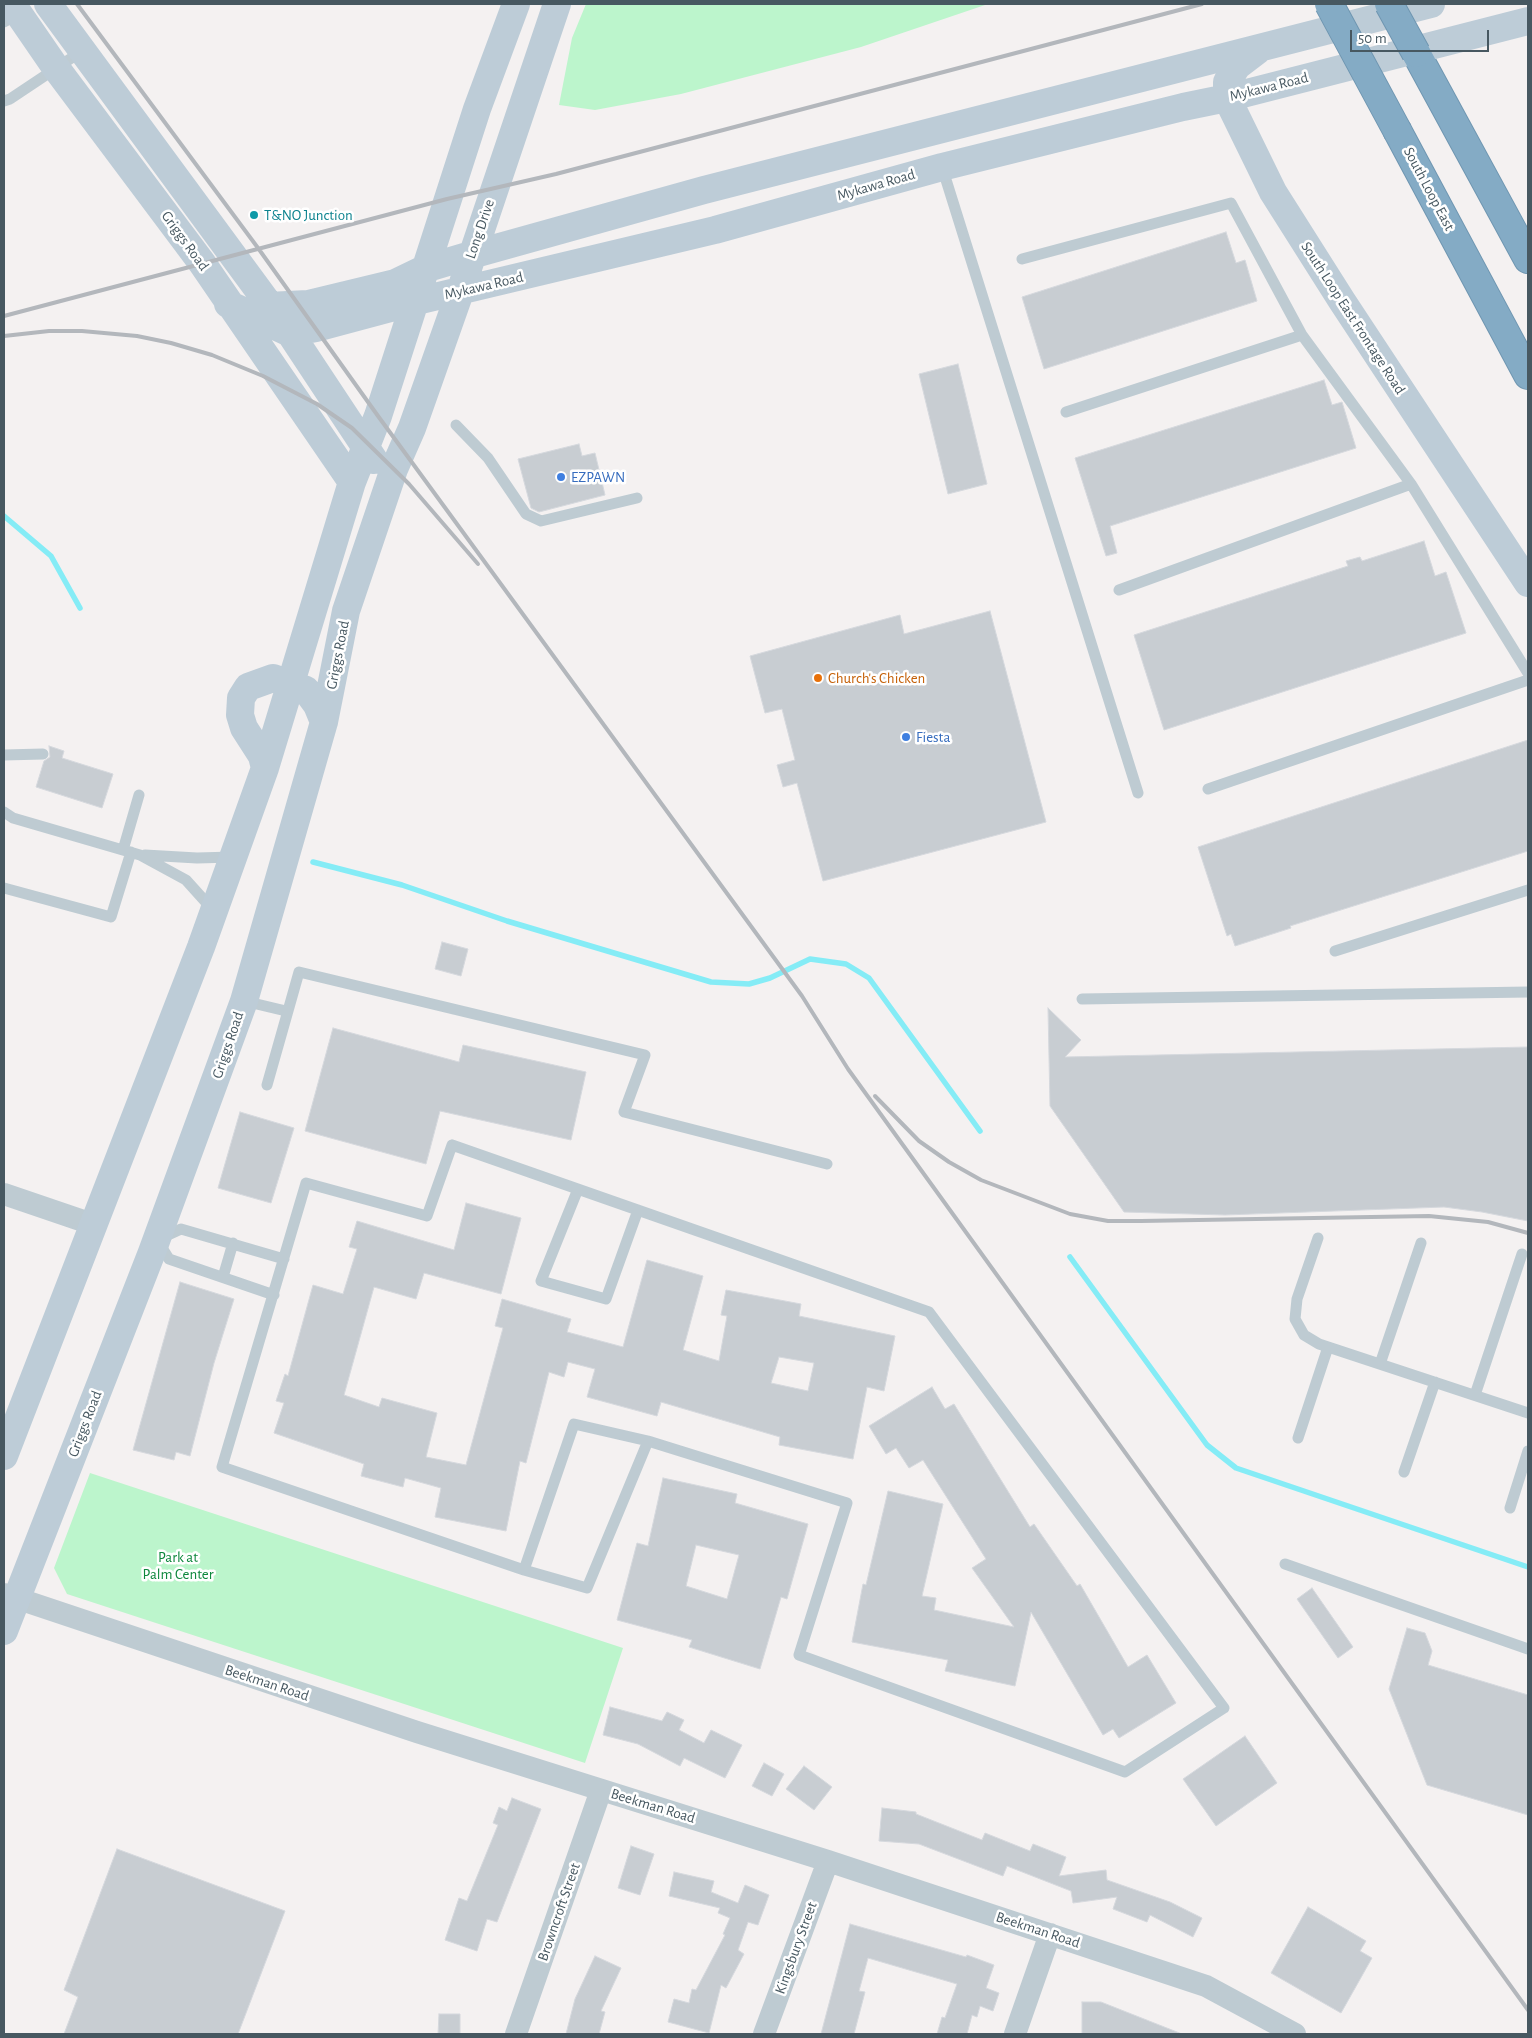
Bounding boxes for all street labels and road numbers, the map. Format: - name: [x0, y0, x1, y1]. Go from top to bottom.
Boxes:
- street label: Mykawa Road: [1228, 69, 1310, 105]
- street label: South Loop East: [1399, 144, 1459, 234]
- street label: Mykawa Road: [835, 165, 917, 205]
- street label: Long Drive: [461, 197, 499, 261]
- street label: Griggs Road: [157, 208, 213, 274]
- street label: South Loop East Frontage Road: [1297, 238, 1409, 398]
- street label: Mykawa Road: [443, 268, 525, 304]
- street label: Griggs Road: [323, 619, 353, 691]
- street label: Griggs Road: [208, 1009, 248, 1081]
- street label: Griggs Road: [64, 1388, 106, 1460]
- street label: Beekman Road: [223, 1661, 311, 1705]
- street label: Beekman Road: [609, 1785, 697, 1827]
- street label: Browncroft Street: [534, 1861, 584, 1963]
- street label: Kingsbury Street: [771, 1899, 821, 1997]
- street label: Beekman Road: [994, 1908, 1082, 1952]

